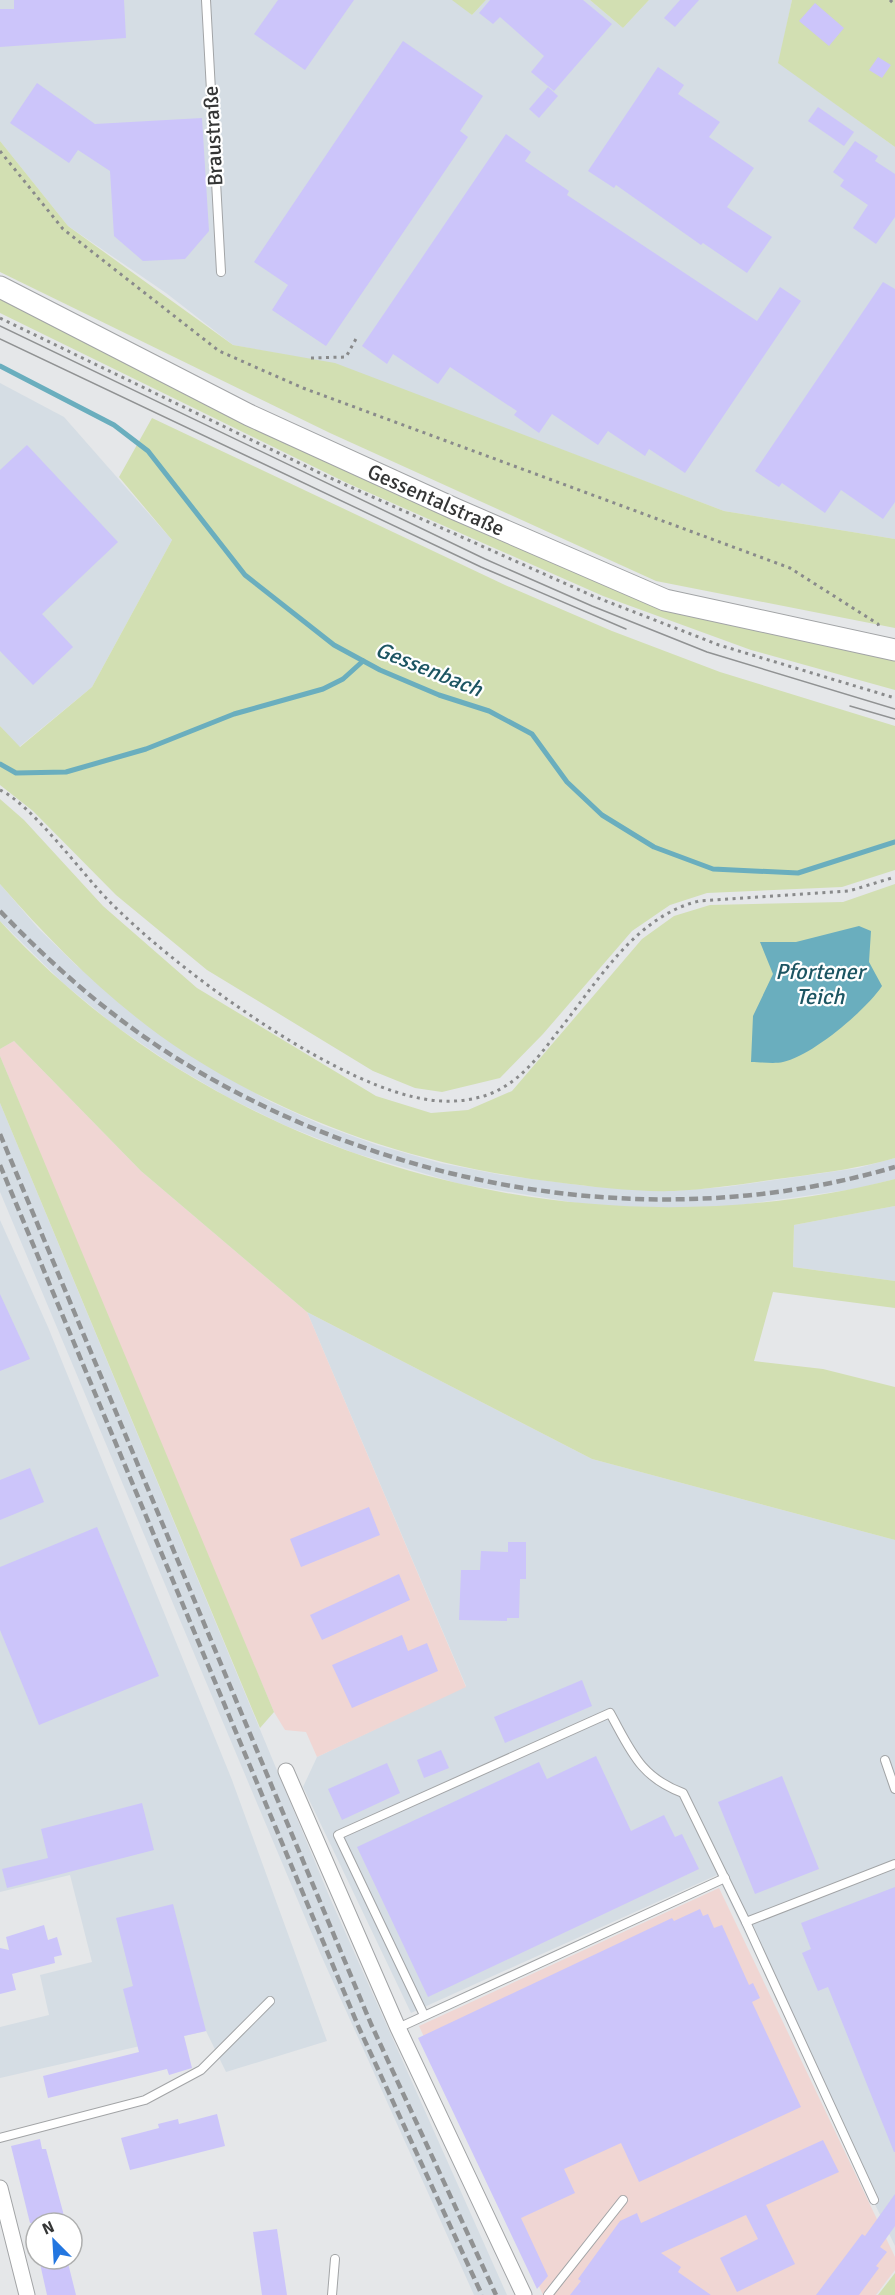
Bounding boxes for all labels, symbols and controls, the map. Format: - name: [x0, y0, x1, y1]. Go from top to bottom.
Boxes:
- street label: Braustraße: [197, 85, 229, 187]
- street label: Gessentalstraße: [364, 458, 508, 542]
- water label: Gessenbach: [372, 635, 487, 703]
- water label: Pfortener Teich: [775, 958, 868, 1010]
- north arrow: [24, 2211, 84, 2271]
- text: N: [39, 2217, 57, 2240]

